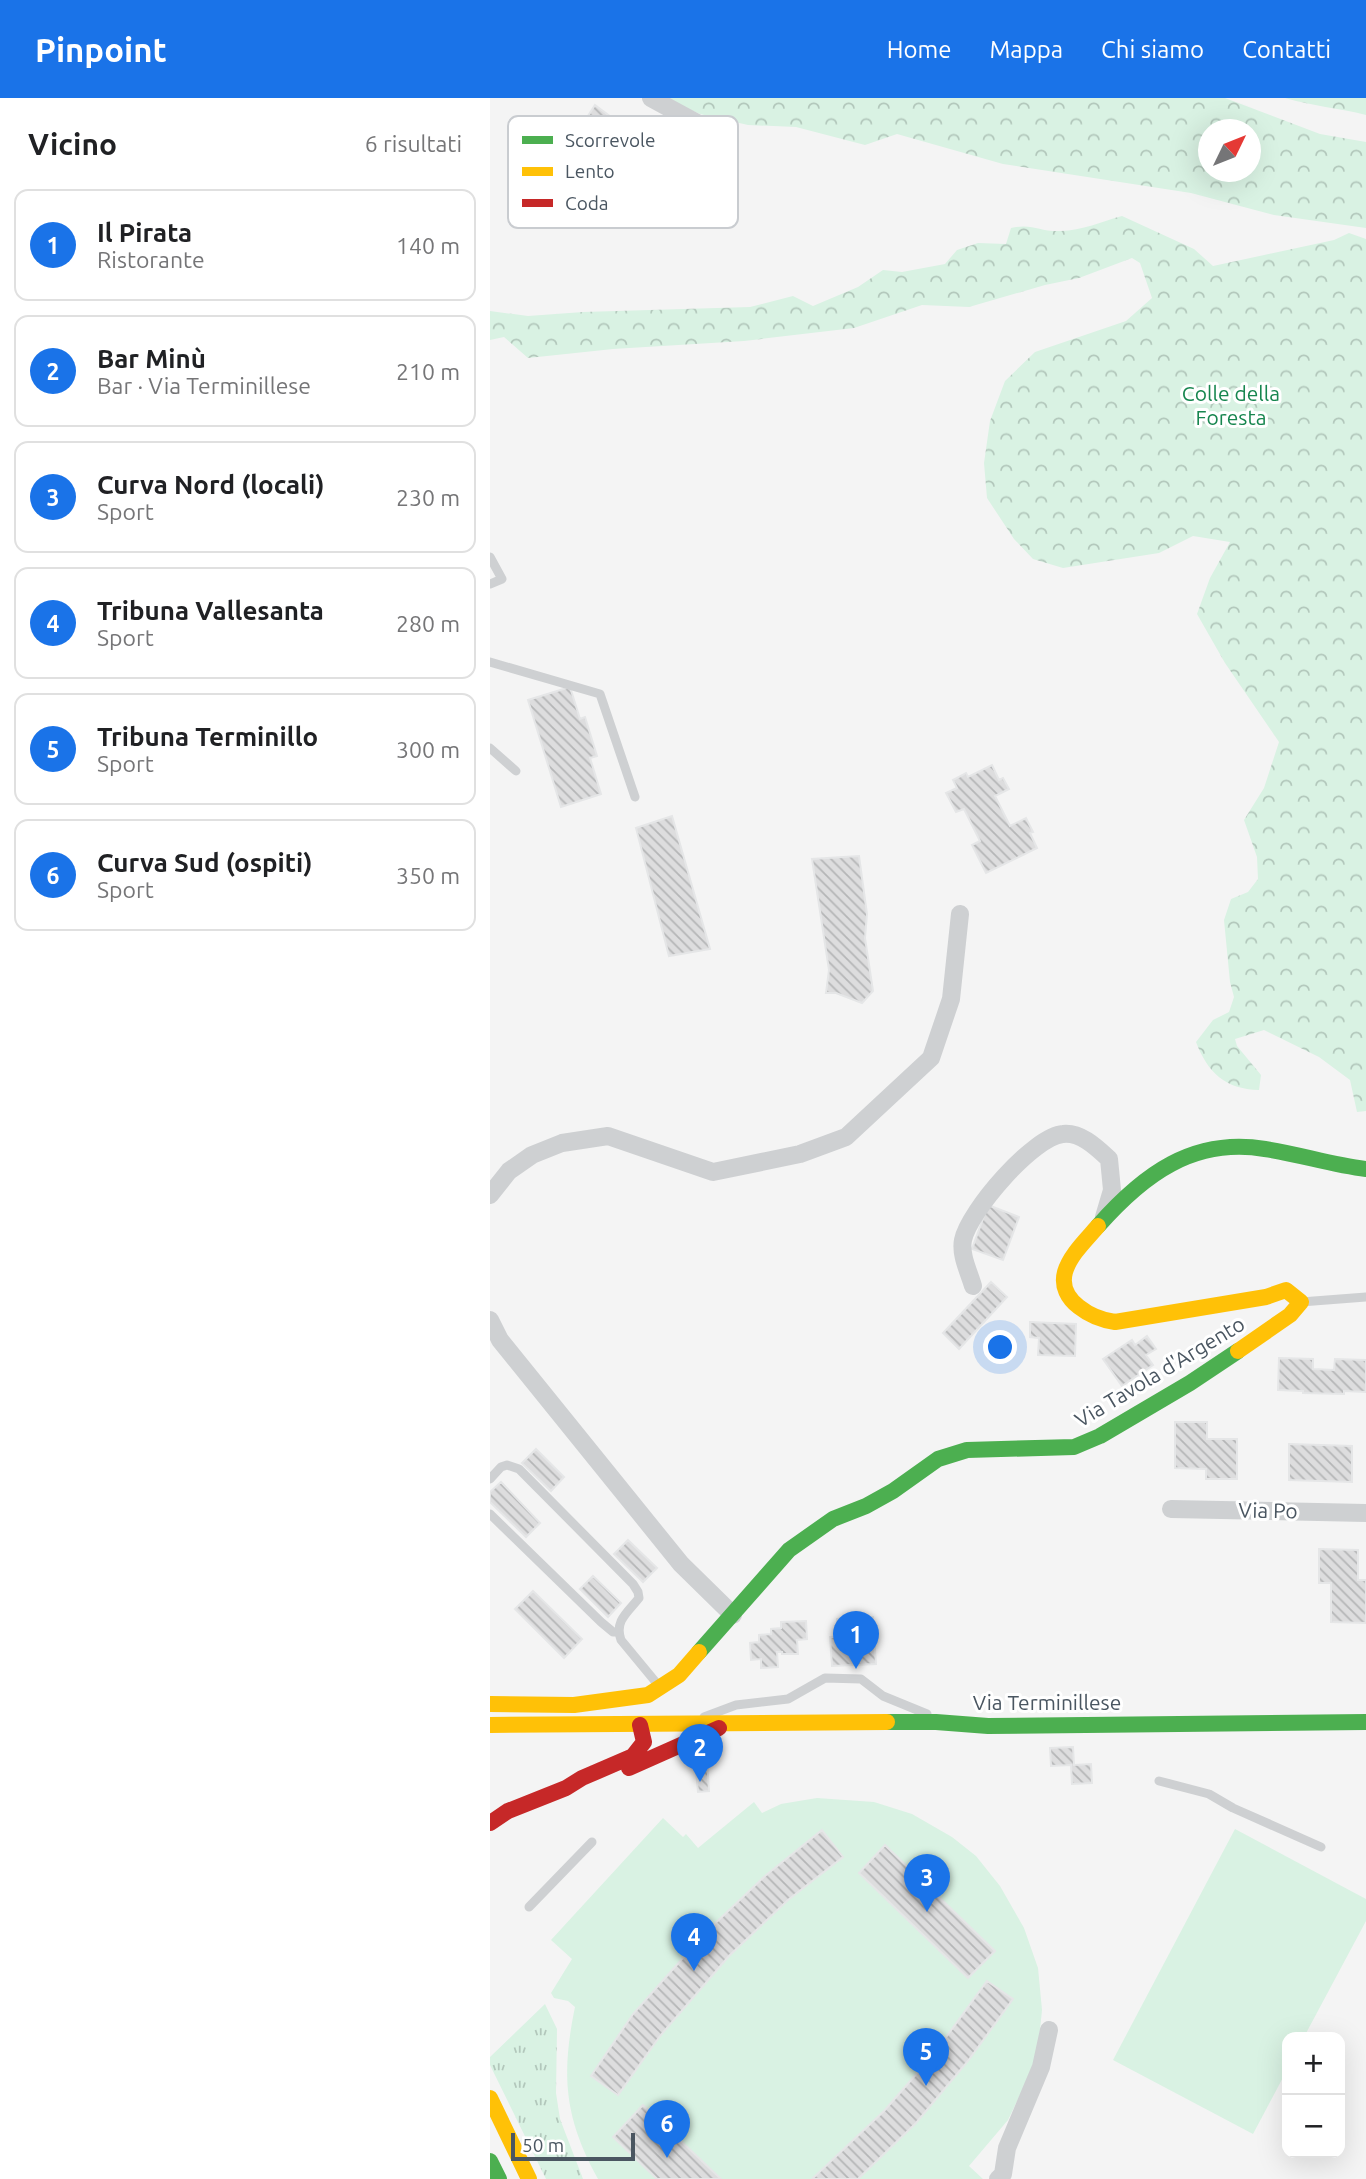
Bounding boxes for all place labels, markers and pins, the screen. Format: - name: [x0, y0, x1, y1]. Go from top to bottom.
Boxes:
- pin: 1: [833, 1611, 879, 1669]
- pin: 2: [677, 1724, 723, 1782]
- pin: 3: [904, 1854, 950, 1912]
- pin: 4: [671, 1913, 717, 1971]
- pin: 5: [903, 2028, 949, 2086]
- pin: 6: [644, 2100, 690, 2158]

